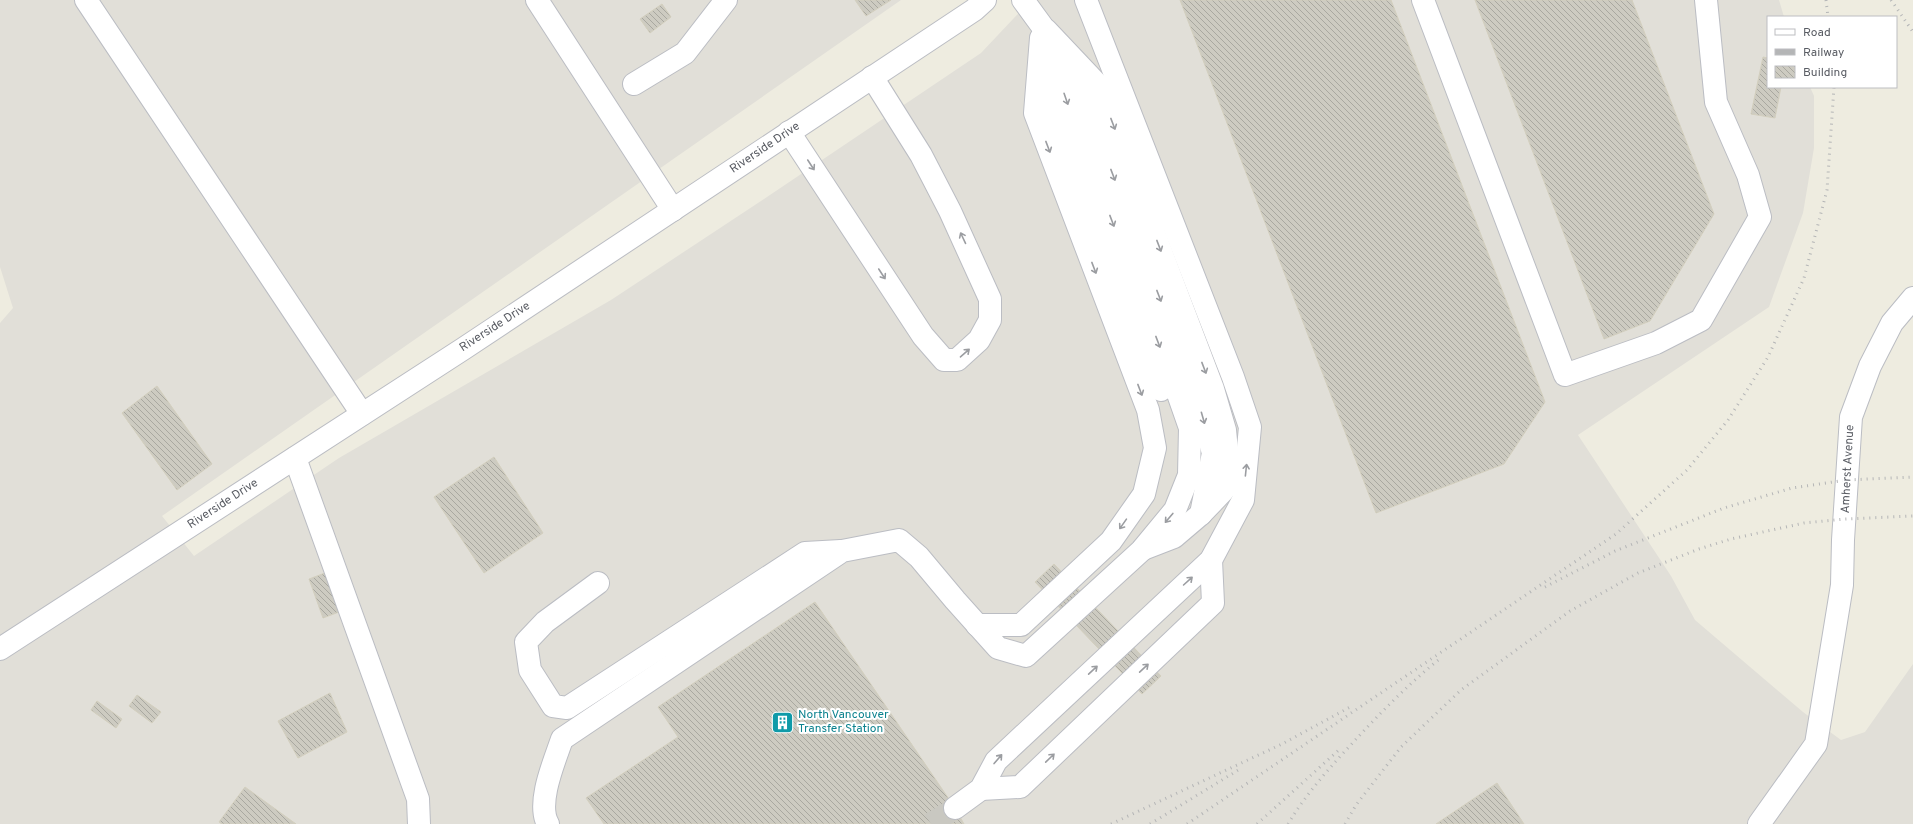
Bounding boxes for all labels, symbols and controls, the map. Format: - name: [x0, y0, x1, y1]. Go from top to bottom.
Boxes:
- legend: [1767, 16, 1897, 88]
- text: Road: [1803, 25, 1831, 41]
- text: Railway: [1803, 45, 1844, 61]
- text: Building: [1803, 65, 1847, 81]
- one-way arrow: [1062, 93, 1070, 105]
- one-way arrow: [1109, 118, 1117, 130]
- street label: Riverside Drive: [727, 119, 803, 177]
- one-way arrow: [1045, 140, 1053, 152]
- one-way arrow: [807, 159, 815, 171]
- one-way arrow: [1109, 168, 1117, 180]
- one-way arrow: [1108, 214, 1116, 226]
- one-way arrow: [959, 232, 966, 244]
- one-way arrow: [1155, 239, 1163, 251]
- one-way arrow: [1091, 262, 1099, 274]
- one-way arrow: [877, 268, 886, 279]
- one-way arrow: [1156, 290, 1164, 302]
- street label: Riverside Drive: [457, 298, 533, 356]
- one-way arrow: [1155, 336, 1163, 348]
- one-way arrow: [959, 349, 969, 358]
- one-way arrow: [1201, 361, 1209, 373]
- one-way arrow: [1137, 383, 1144, 396]
- one-way arrow: [1200, 412, 1207, 425]
- street label: Amherst Avenue: [1838, 424, 1858, 514]
- one-way arrow: [1242, 464, 1249, 477]
- street label: Riverside Drive: [185, 475, 261, 533]
- one-way arrow: [1164, 512, 1173, 523]
- one-way arrow: [1119, 518, 1127, 529]
- one-way arrow: [1183, 577, 1193, 586]
- one-way arrow: [1139, 663, 1149, 672]
- one-way arrow: [1088, 665, 1098, 675]
- place label: North Vancouver Transfer Station: [798, 707, 889, 737]
- building icon: North Vancouver Transfer Station: [769, 709, 795, 735]
- one-way arrow: [1045, 753, 1056, 762]
- one-way arrow: [994, 754, 1003, 764]

